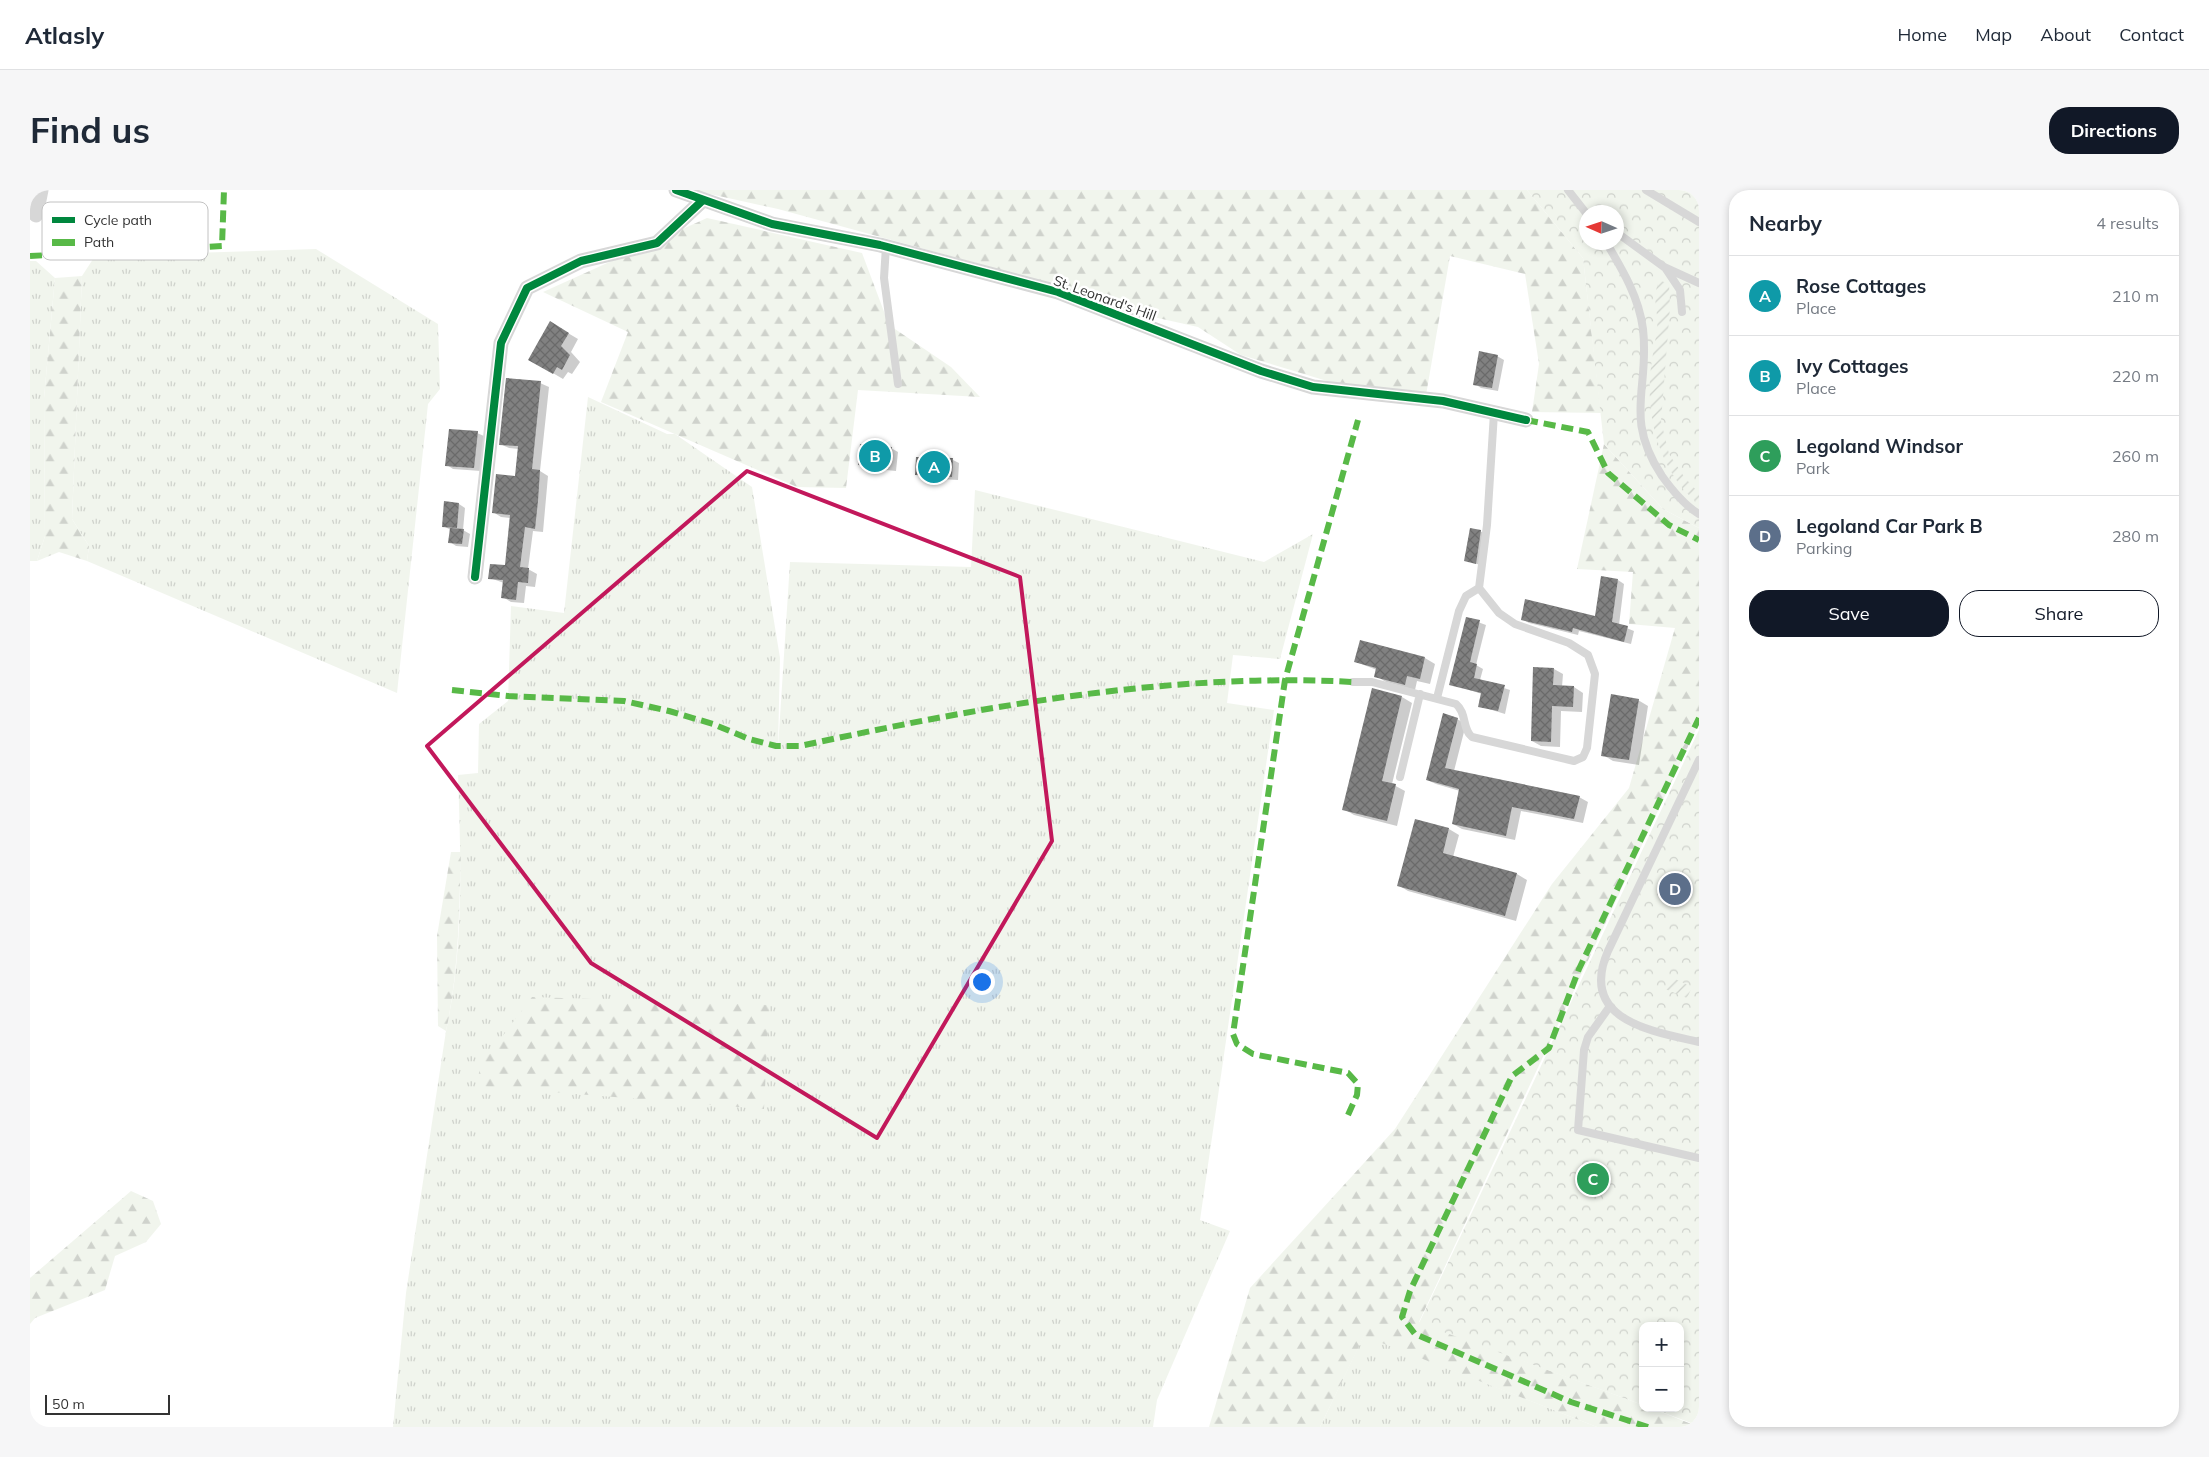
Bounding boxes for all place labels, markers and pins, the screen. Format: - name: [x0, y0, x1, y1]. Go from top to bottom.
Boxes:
- pin: B: [859, 437, 891, 475]
- pin: A: [918, 448, 950, 486]
- pin: D: [1659, 870, 1691, 908]
- pin: C: [1577, 1160, 1609, 1198]

